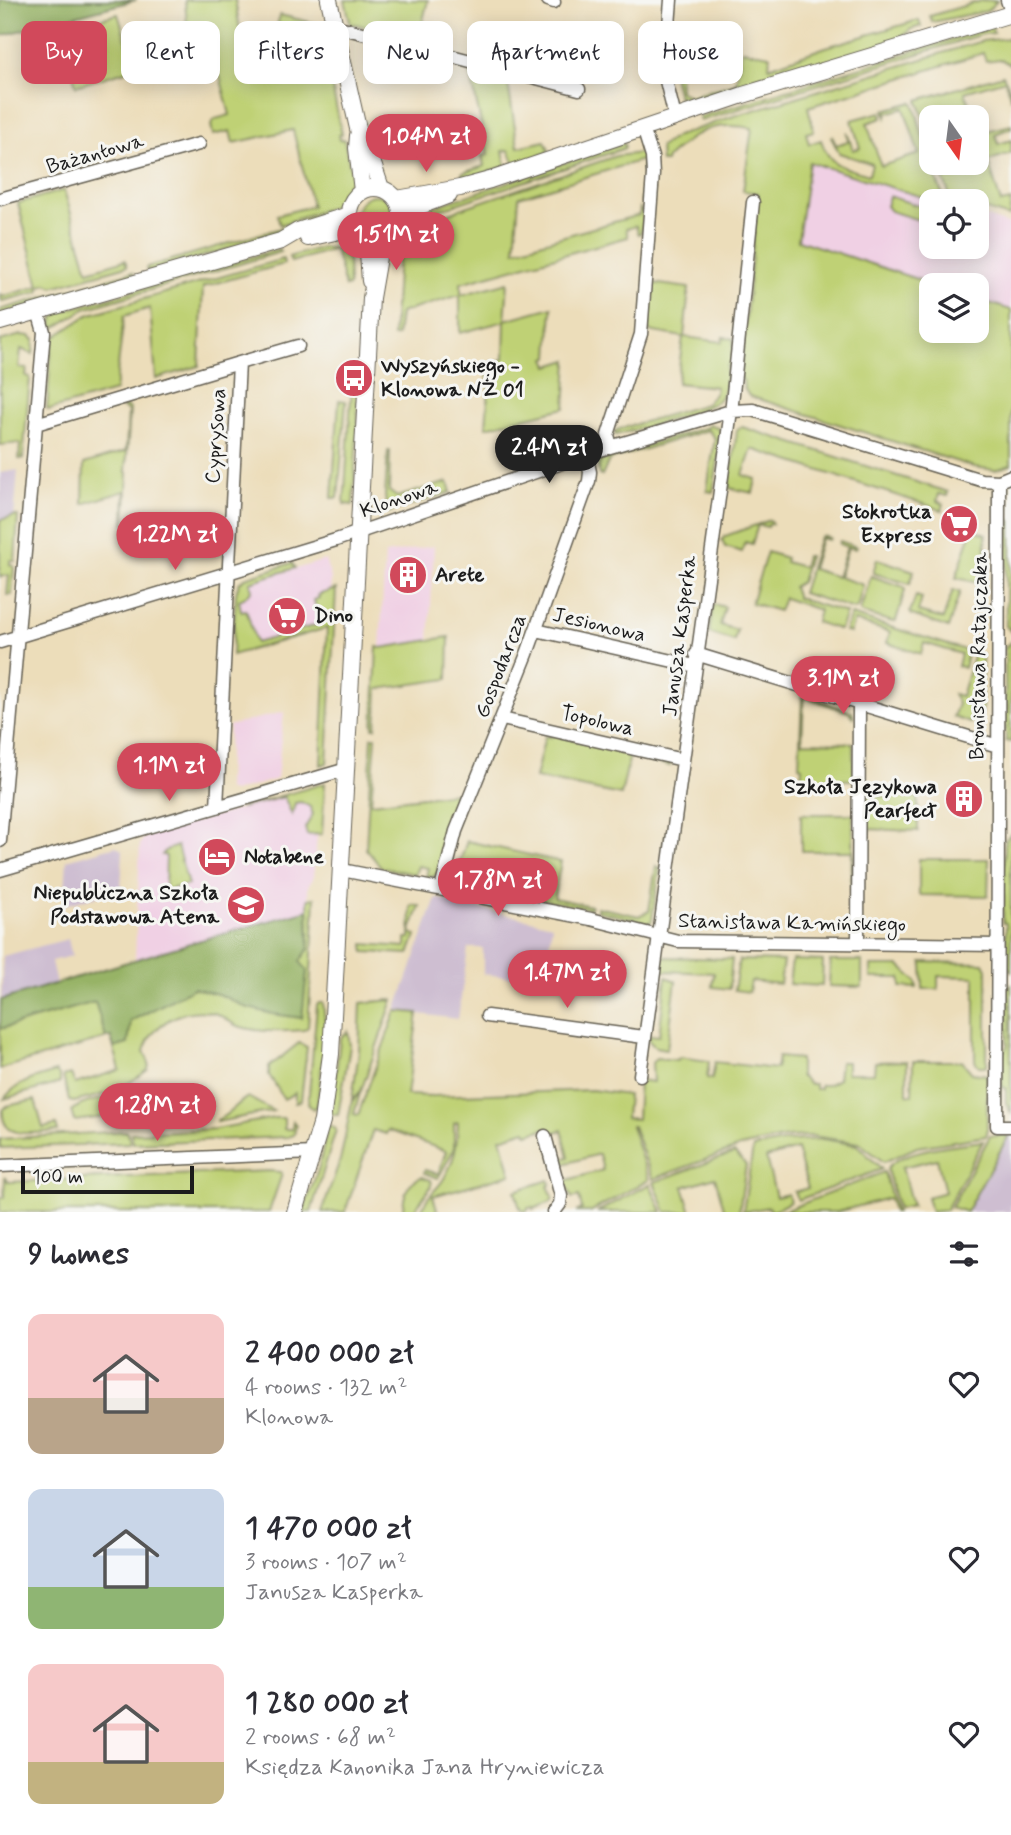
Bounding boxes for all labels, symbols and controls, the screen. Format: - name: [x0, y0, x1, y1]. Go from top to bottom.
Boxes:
- chip: Buy: [21, 21, 107, 84]
- chip: Rent: [121, 21, 220, 84]
- chip: Filters: [234, 21, 349, 84]
- chip: New: [363, 21, 453, 84]
- chip: Apartment: [467, 21, 624, 84]
- chip: House: [638, 21, 743, 84]
- north arrow: [919, 105, 989, 175]
- map controls: [919, 105, 989, 343]
- pin: 1.04M zł: [354, 114, 498, 174]
- text: 1.04M zł: [382, 122, 470, 152]
- street label: Bażantowa: [43, 127, 147, 181]
- button: locate: [919, 189, 989, 259]
- pin: 1.51M zł: [324, 212, 468, 272]
- text: 1.51M zł: [353, 220, 439, 250]
- button: layers: [919, 273, 989, 343]
- place label: Wyszyńskiego - Klonowa NŻ 01: [380, 352, 524, 404]
- bus stop icon: Wyszyńskiego - Klonowa NŻ 01: [333, 357, 375, 399]
- street label: Cyprysowa: [199, 387, 233, 485]
- pin: 2.4M zł: [484, 426, 614, 485]
- text: 2.4M zł: [511, 433, 587, 463]
- street label: Klonowa: [356, 473, 442, 525]
- place label: Stokrotka Express: [842, 498, 933, 550]
- supermarket icon: Stokrotka Express: [938, 503, 980, 545]
- pin: 1.22M zł: [103, 512, 247, 572]
- text: 1.22M zł: [132, 520, 218, 550]
- street label: Bronisława Ratajczaka: [963, 552, 995, 760]
- street label: Janusza Kasperka: [656, 553, 704, 718]
- building icon: Arete: [387, 554, 429, 596]
- place label: Arete: [435, 561, 485, 589]
- supermarket icon: Dino: [266, 595, 308, 637]
- street label: Jesionowa: [550, 601, 648, 649]
- place label: Dino: [314, 602, 353, 630]
- street label: Gospodarcza: [468, 610, 534, 722]
- pin: 3.1M zł: [778, 656, 908, 716]
- text: 3.1M zł: [807, 664, 879, 694]
- street label: Topolowa: [558, 699, 636, 743]
- pin: 1.1M zł: [104, 744, 234, 803]
- text: 1.1M zł: [133, 751, 205, 781]
- place label: Szkoła Językowa Pearfect: [784, 773, 937, 825]
- building icon: Szkoła Językowa Pearfect: [943, 778, 985, 820]
- hotel icon: Notabene: [196, 836, 238, 878]
- place label: Notabene: [244, 843, 324, 871]
- pin: 1.78M zł: [426, 858, 570, 918]
- text: 1.78M zł: [454, 866, 542, 896]
- place label: Niepubliczna Szkoła Podstawowa Atena: [33, 879, 220, 931]
- school or university icon: Niepubliczna Szkoła Podstawowa Atena: [225, 884, 267, 926]
- street label: Stanisława Kamińskiego: [678, 907, 906, 940]
- pin: 1.47M zł: [495, 950, 639, 1010]
- text: 1.47M zł: [524, 958, 610, 988]
- pin: 1.28M zł: [85, 1084, 229, 1143]
- text: 1.28M zł: [114, 1091, 200, 1121]
- scale bar: [21, 1163, 194, 1195]
- text: 100 m: [32, 1165, 83, 1190]
- text: 9 homes: [28, 1235, 129, 1274]
- icon: filters: [945, 1235, 983, 1273]
- text: 2 400 000 zł: [245, 1334, 414, 1373]
- icon: home: [84, 1342, 168, 1426]
- icon: heart: [945, 1365, 983, 1403]
- text: 4 rooms · 132 m²: [245, 1373, 407, 1403]
- text: Klonowa: [245, 1403, 333, 1433]
- text: 1 470 000 zł: [245, 1509, 411, 1548]
- icon: home: [84, 1517, 168, 1601]
- icon: heart: [945, 1540, 983, 1578]
- text: 3 rooms · 107 m²: [245, 1548, 407, 1578]
- text: Janusza Kasperka: [245, 1578, 423, 1608]
- text: 1 280 000 zł: [245, 1684, 409, 1723]
- icon: home: [84, 1692, 168, 1776]
- icon: heart: [945, 1715, 983, 1753]
- text: 2 rooms · 68 m²: [245, 1723, 396, 1753]
- text: Księdza Kanonika Jana Hryniewicza: [245, 1753, 605, 1783]

